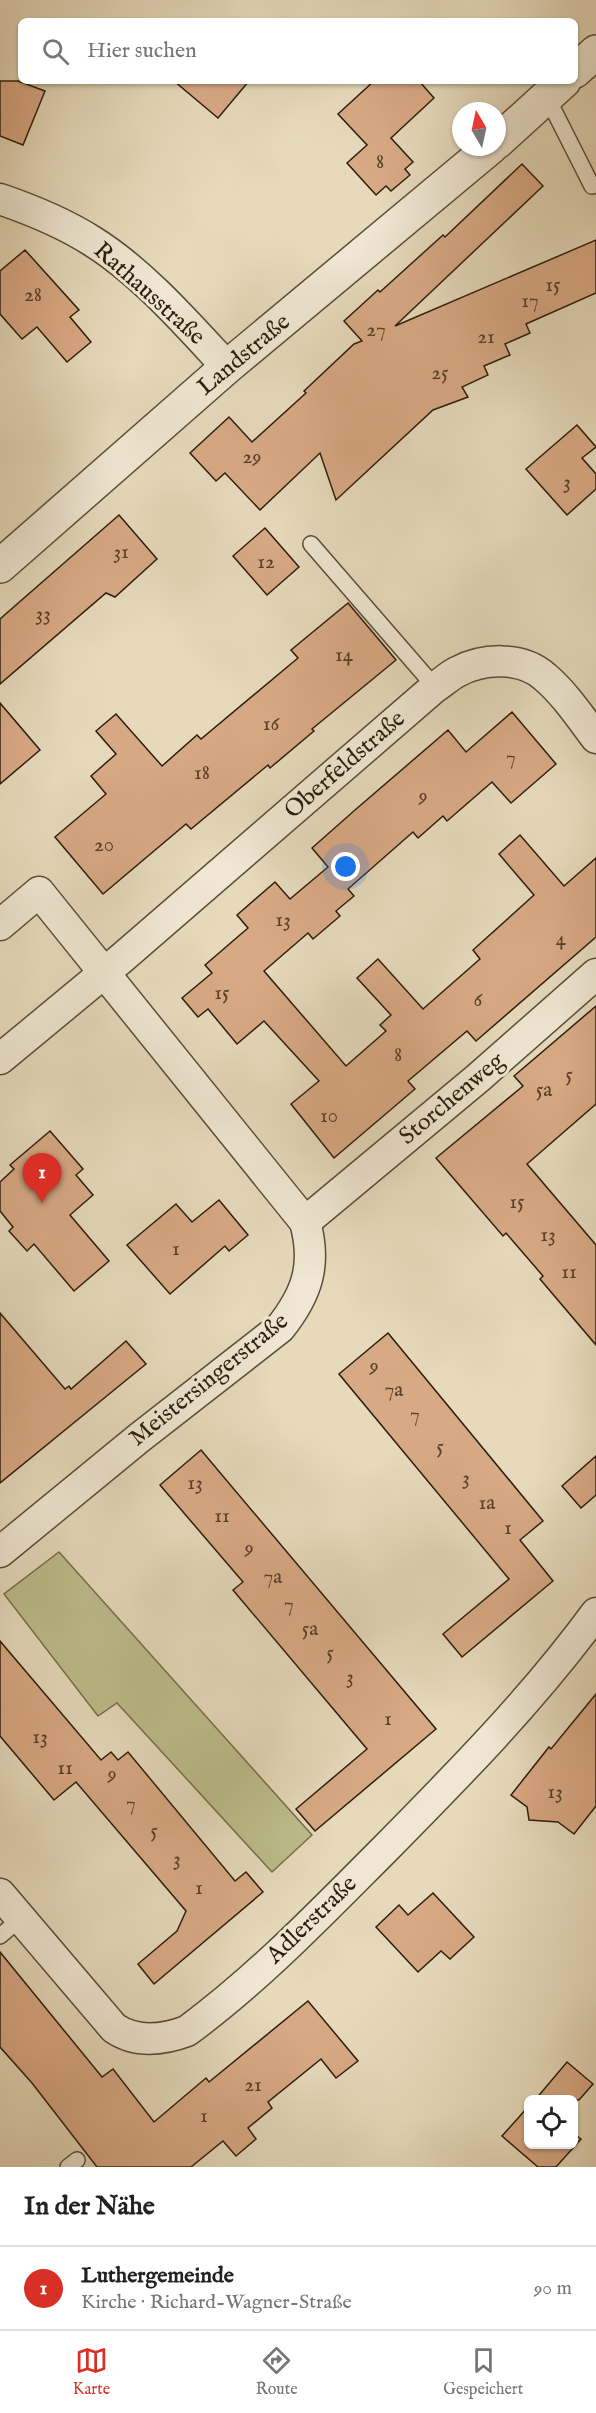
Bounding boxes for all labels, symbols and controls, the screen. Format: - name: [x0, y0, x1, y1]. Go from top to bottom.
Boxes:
- search box: [18, 18, 578, 84]
- icon: search: [39, 35, 72, 68]
- text: Hier suchen: [87, 37, 197, 65]
- north arrow: [452, 102, 506, 156]
- house number: 8: [376, 149, 384, 176]
- street label: Rathausstraße: [87, 236, 211, 352]
- house number: 15: [545, 272, 561, 299]
- house number: 28: [24, 282, 42, 309]
- house number: 17: [521, 288, 539, 315]
- street label: Landstraße: [191, 307, 297, 403]
- house number: 27: [366, 317, 386, 344]
- house number: 21: [477, 324, 495, 351]
- house number: 25: [431, 360, 449, 387]
- house number: 29: [242, 444, 262, 471]
- house number: 3: [563, 469, 571, 496]
- house number: 31: [113, 539, 129, 566]
- house number: 12: [257, 549, 275, 576]
- house number: 33: [35, 601, 51, 628]
- house number: 14: [335, 642, 354, 669]
- street label: Oberfeldstraße: [278, 704, 412, 826]
- house number: 16: [263, 711, 280, 738]
- house number: 7: [506, 745, 516, 772]
- house number: 18: [194, 760, 210, 787]
- house number: 9: [417, 783, 428, 810]
- house number: 20: [94, 832, 114, 859]
- your location: [331, 852, 360, 881]
- house number: 13: [275, 907, 291, 934]
- house number: 4: [556, 926, 567, 953]
- house number: 15: [214, 980, 230, 1007]
- house number: 6: [474, 987, 484, 1014]
- house number: 8: [394, 1042, 402, 1069]
- street label: Storchenweg: [393, 1045, 512, 1152]
- house number: 5: [565, 1062, 573, 1089]
- house number: 5a: [536, 1077, 553, 1104]
- house number: 10: [320, 1103, 338, 1130]
- pin: 1: [22, 1154, 62, 1203]
- house number: 15: [509, 1189, 525, 1216]
- house number: 13: [540, 1222, 556, 1249]
- house number: 1: [172, 1236, 180, 1263]
- house number: 11: [561, 1259, 577, 1286]
- street label: Meistersingerstraße: [123, 1306, 295, 1454]
- house number: 9: [368, 1353, 379, 1380]
- house number: 7a: [385, 1377, 404, 1404]
- house number: 7: [410, 1402, 420, 1429]
- house number: 5: [436, 1434, 444, 1461]
- house number: 3: [462, 1465, 470, 1492]
- house number: 13: [187, 1470, 203, 1497]
- house number: 1a: [479, 1490, 496, 1517]
- house number: 11: [214, 1503, 230, 1530]
- house number: 1: [504, 1515, 512, 1542]
- house number: 9: [243, 1535, 254, 1562]
- house number: 7a: [264, 1564, 283, 1591]
- house number: 7: [284, 1592, 294, 1619]
- house number: 5a: [302, 1616, 319, 1643]
- house number: 5: [326, 1640, 334, 1667]
- house number: 3: [346, 1664, 354, 1691]
- house number: 1: [384, 1706, 392, 1733]
- house number: 13: [32, 1724, 48, 1751]
- house number: 11: [57, 1755, 73, 1782]
- house number: 9: [106, 1761, 117, 1788]
- house number: 13: [547, 1779, 563, 1806]
- house number: 7: [126, 1791, 136, 1818]
- house number: 5: [150, 1818, 158, 1845]
- house number: 3: [173, 1846, 181, 1873]
- street label: Adlerstraße: [259, 1869, 364, 1972]
- house number: 1: [195, 1875, 203, 1902]
- house number: 21: [244, 2072, 262, 2099]
- map controls: [524, 2095, 578, 2149]
- button: locate: [524, 2095, 578, 2149]
- house number: 1: [200, 2103, 208, 2130]
- text: In der Nähe: [24, 2190, 155, 2223]
- text: Luthergemeinde: [81, 2262, 234, 2290]
- text: 1: [40, 2276, 47, 2301]
- text: 90 m: [534, 2276, 572, 2301]
- text: Kirche · Richard-Wagner-Straße: [81, 2290, 352, 2315]
- tab: Karte: [73, 2344, 110, 2400]
- tab: Route: [256, 2344, 298, 2400]
- tab: Gespeichert: [443, 2344, 523, 2400]

